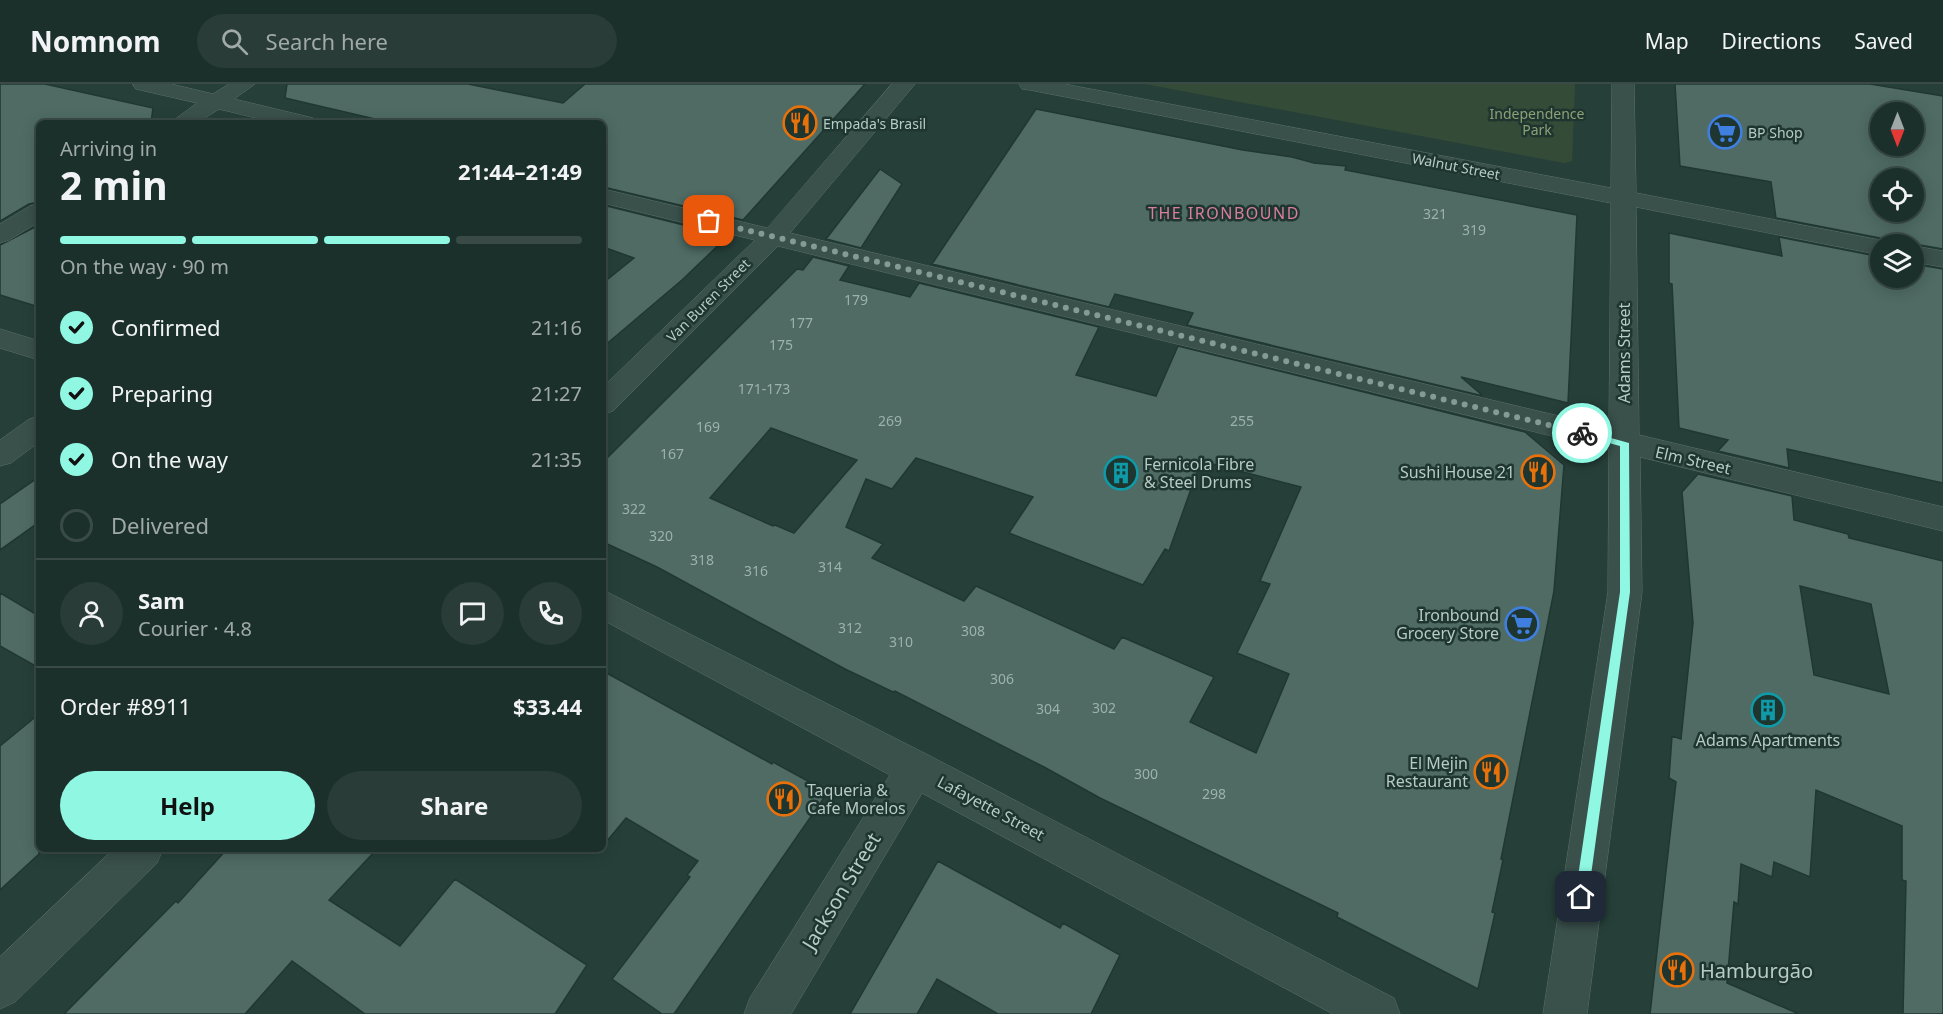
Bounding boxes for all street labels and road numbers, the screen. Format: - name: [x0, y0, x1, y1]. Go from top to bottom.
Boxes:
- street label: Walnut Street: [1410, 148, 1502, 184]
- street label: Van Buren Street: [662, 254, 754, 346]
- street label: Adams Street: [1613, 303, 1635, 403]
- street label: Elm Street: [1653, 441, 1733, 479]
- street label: Lafayette Street: [934, 770, 1049, 846]
- street label: Jackson Street: [794, 827, 887, 956]

